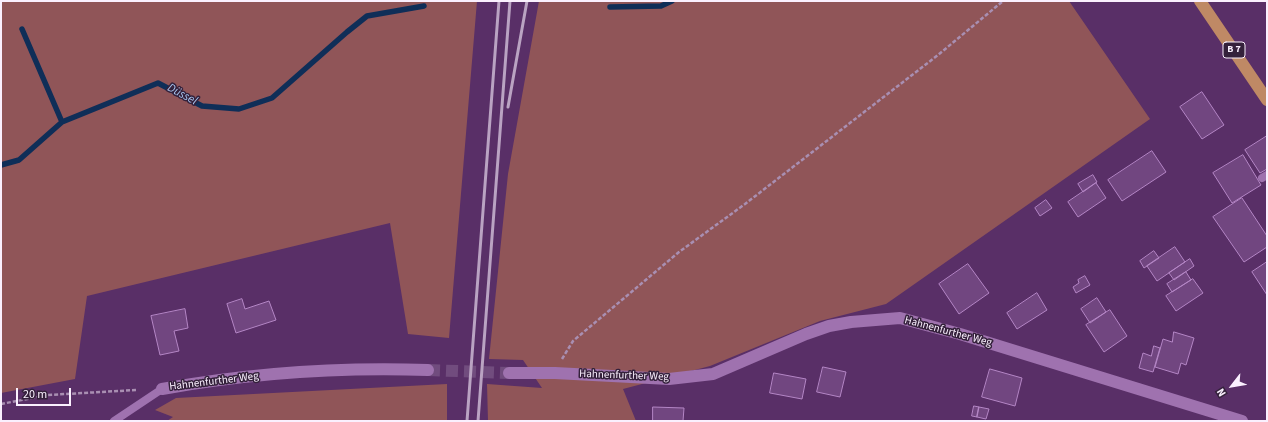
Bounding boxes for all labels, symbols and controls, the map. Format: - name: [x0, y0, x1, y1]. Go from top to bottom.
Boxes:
- road number: B 7: [1223, 42, 1245, 58]
- water label: Düssel: [165, 81, 199, 109]
- street label: Hahnenfurther Weg: [903, 314, 993, 350]
- north arrow: [1212, 366, 1252, 406]
- street label: Hahnenfurther Weg: [579, 368, 669, 384]
- street label: Hahnenfurther Weg: [169, 370, 259, 394]
- scale bar: [18, 380, 73, 406]
- text: N: [1213, 385, 1230, 399]
- text: 20 m: [23, 386, 47, 403]

